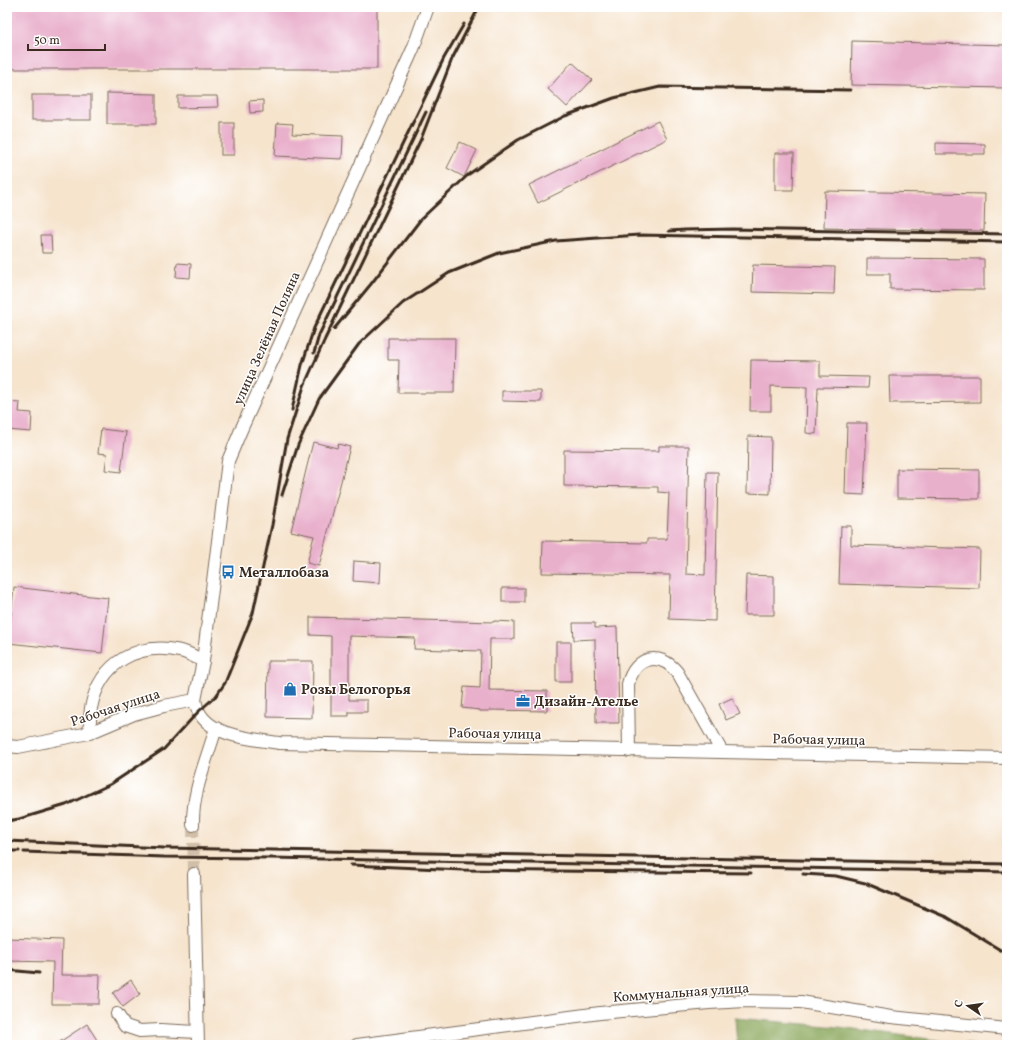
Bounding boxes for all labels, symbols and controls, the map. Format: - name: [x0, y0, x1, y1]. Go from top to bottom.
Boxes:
- scale bar: [28, 26, 105, 52]
- text: 50 m: [34, 33, 60, 49]
- street label: улица Зелёная Поляна: [229, 269, 305, 408]
- bus stop icon: Металлобаза: [220, 564, 236, 580]
- place label: Металлобаза: [239, 564, 330, 583]
- shop icon: Розы Белогорья: [282, 681, 298, 697]
- place label: Розы Белогорья: [301, 681, 411, 700]
- street label: Рабочая улица: [68, 685, 163, 732]
- office icon: Дизайн-Ателье: [515, 693, 531, 709]
- place label: Дизайн-Ателье: [534, 693, 638, 712]
- street label: Рабочая улица: [448, 724, 542, 745]
- street label: Рабочая улица: [772, 730, 866, 751]
- street label: Коммунальная улица: [612, 979, 750, 1008]
- north arrow: [948, 986, 988, 1026]
- text: С: [952, 999, 968, 1009]

